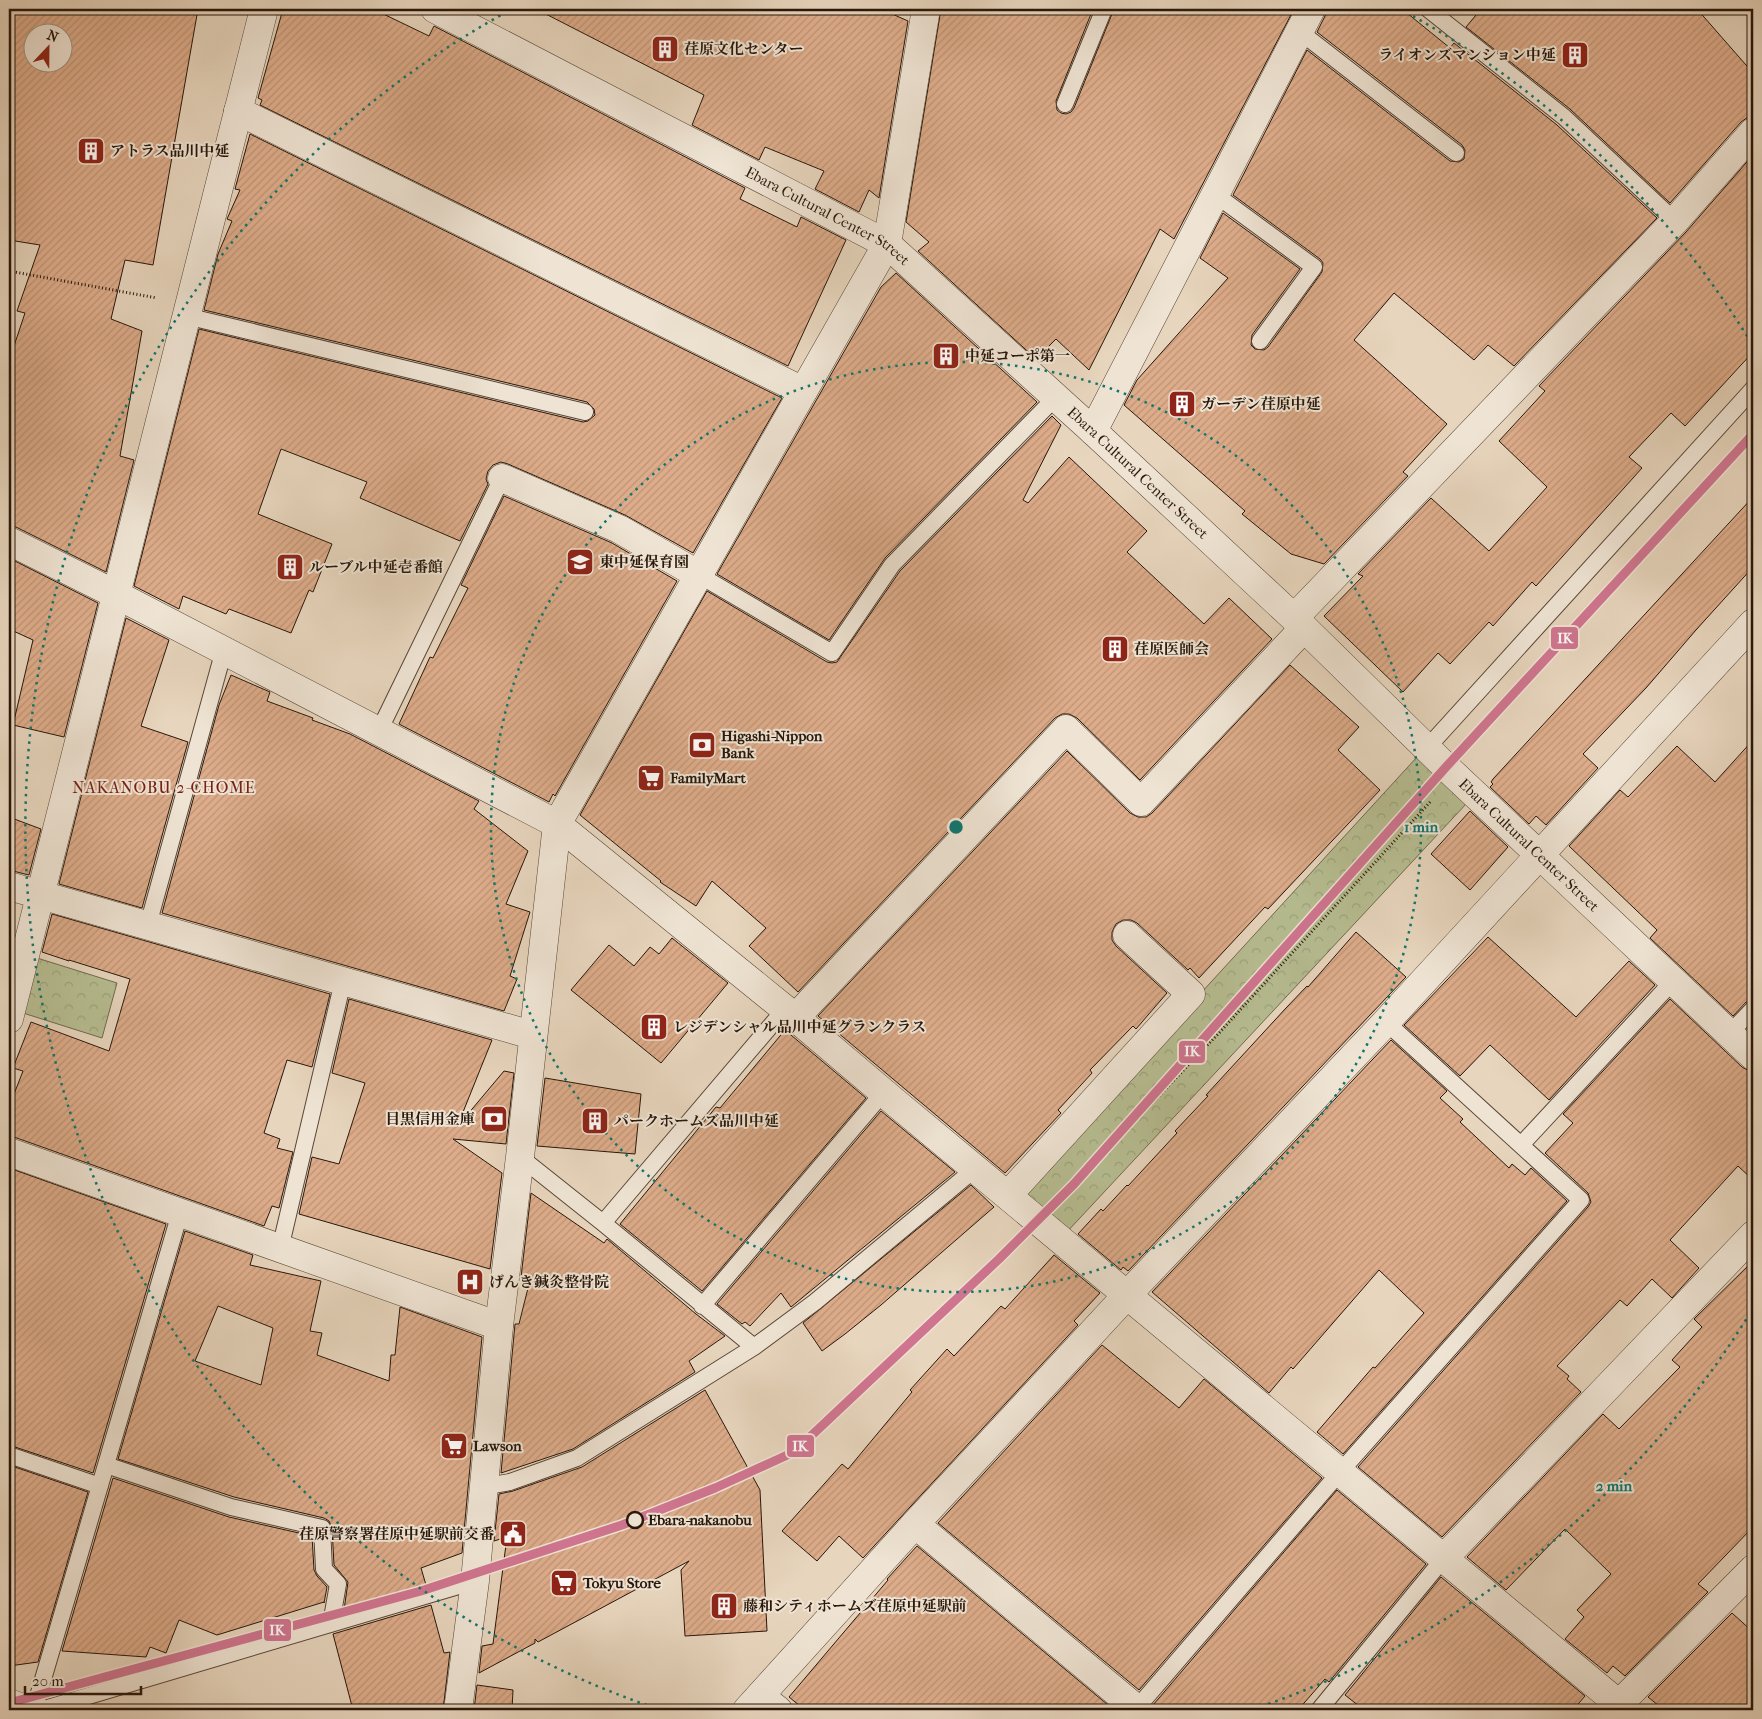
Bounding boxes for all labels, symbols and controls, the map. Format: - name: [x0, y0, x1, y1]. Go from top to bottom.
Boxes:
- north arrow: [22, 22, 72, 72]
- text: N: [45, 27, 61, 46]
- building icon: 荏原文化センター: [650, 34, 680, 64]
- place label: 荏原文化センター: [684, 40, 803, 58]
- building icon: ライオンズマンション中延: [1560, 40, 1590, 70]
- place label: ライオンズマンション中延: [1378, 46, 1556, 64]
- building icon: アトラス品川中延: [76, 136, 106, 166]
- place label: アトラス品川中延: [110, 142, 230, 160]
- street label: Ebara Cultural Center Street: [742, 163, 914, 270]
- building icon: 中延コーポ第一: [931, 341, 961, 371]
- place label: 中延コーポ第一: [965, 347, 1070, 365]
- building icon: ガーデン荏原中延: [1167, 389, 1197, 419]
- place label: ガーデン荏原中延: [1201, 395, 1321, 413]
- street label: Ebara Cultural Center Street: [1064, 403, 1213, 543]
- school or university icon: 東中延保育園: [565, 547, 595, 577]
- building icon: ルーブル中延壱番館: [275, 552, 305, 582]
- place label: 東中延保育園: [599, 553, 689, 571]
- place label: ルーブル中延壱番館: [309, 558, 443, 576]
- line badge: IK: [1550, 626, 1579, 650]
- text: IK: [1557, 630, 1574, 647]
- building icon: 荏原医師会: [1100, 634, 1130, 664]
- place label: 荏原医師会: [1134, 640, 1209, 658]
- place label: Higashi-Nippon Bank: [721, 727, 823, 762]
- bank icon: Higashi-Nippon Bank: [687, 730, 717, 760]
- supermarket icon: FamilyMart: [636, 763, 666, 793]
- place label: FamilyMart: [669, 769, 746, 787]
- street label: Ebara Cultural Center Street: [1455, 775, 1603, 916]
- district label: NAKANOBU 2-CHOME: [72, 778, 256, 797]
- centre of rings: [947, 818, 965, 836]
- text: 1 min: [1404, 818, 1438, 836]
- building icon: レジデンシャル品川中延グランクラス: [639, 1012, 669, 1042]
- place label: レジデンシャル品川中延グランクラス: [673, 1018, 926, 1036]
- line badge: IK: [1178, 1040, 1206, 1064]
- text: IK: [1184, 1043, 1201, 1060]
- bank icon: 目黒信用金庫: [479, 1104, 509, 1134]
- building icon: パークホームズ品川中延: [580, 1106, 610, 1136]
- place label: 目黒信用金庫: [385, 1110, 475, 1128]
- place label: パークホームズ品川中延: [614, 1112, 779, 1130]
- hospital icon: げんき鍼灸整骨院: [455, 1267, 485, 1297]
- place label: げんき鍼灸整骨院: [489, 1273, 609, 1291]
- supermarket icon: Lawson: [439, 1431, 469, 1461]
- line badge: IK: [786, 1434, 815, 1458]
- place label: Lawson: [473, 1437, 522, 1455]
- text: IK: [792, 1438, 809, 1455]
- text: 2 min: [1596, 1477, 1633, 1495]
- marker: Ebara-nakanobu: [626, 1511, 644, 1529]
- place label: Ebara-nakanobu: [648, 1511, 752, 1529]
- public building icon: 荏原警察署荏原中延駅前交番: [498, 1519, 528, 1549]
- place label: 荏原警察署荏原中延駅前交番: [299, 1525, 495, 1543]
- supermarket icon: Tokyu Store: [549, 1568, 579, 1598]
- place label: Tokyu Store: [582, 1574, 662, 1592]
- building icon: 藤和シティホームズ荏原中延駅前: [709, 1591, 739, 1621]
- place label: 藤和シティホームズ荏原中延駅前: [743, 1597, 967, 1615]
- line badge: IK: [263, 1618, 292, 1642]
- text: IK: [269, 1622, 286, 1639]
- scale bar: [25, 1664, 141, 1696]
- text: 20 m: [32, 1672, 64, 1690]

